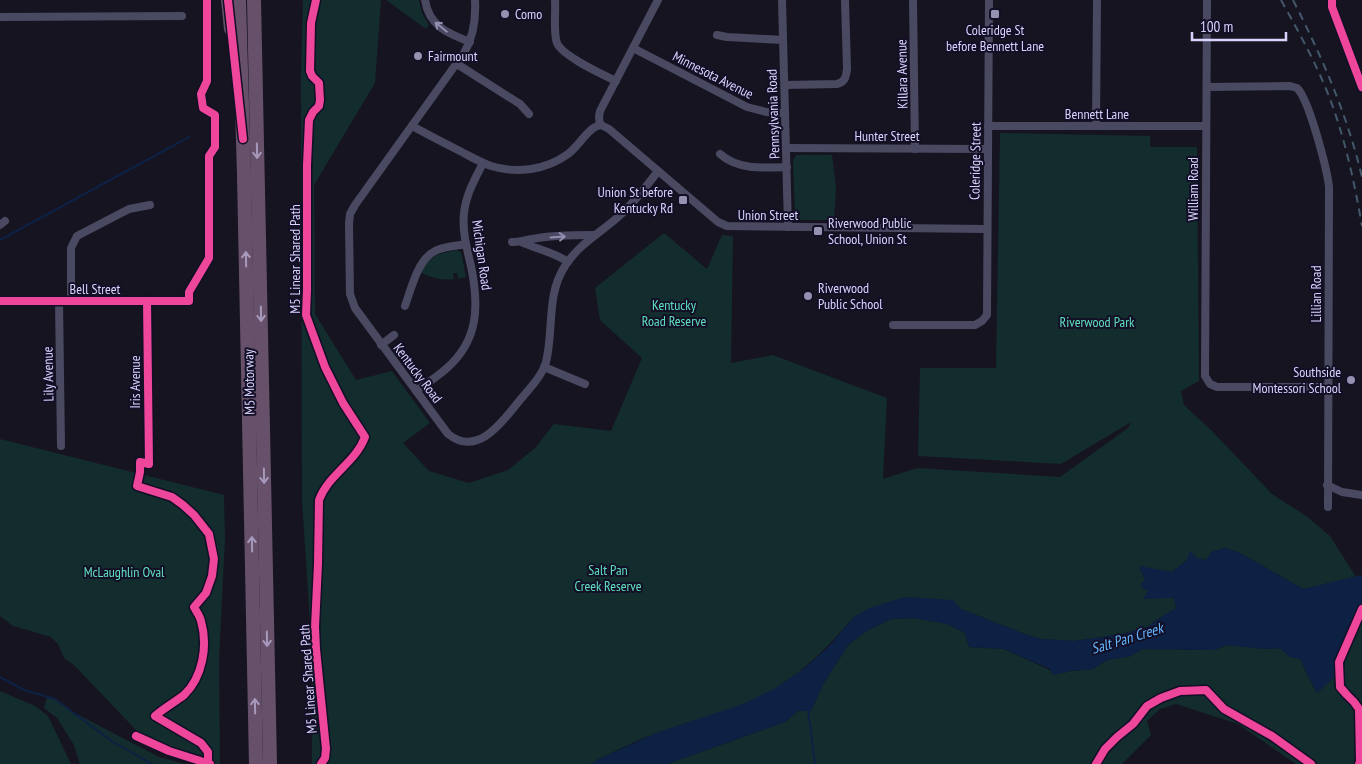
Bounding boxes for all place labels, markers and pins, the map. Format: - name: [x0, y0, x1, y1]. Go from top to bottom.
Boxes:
- place label: Como: [515, 5, 542, 23]
- marker: Como: [499, 8, 511, 20]
- marker: Coleridge St before Bennett Lane: [989, 8, 1001, 20]
- place label: Coleridge St before Bennett Lane: [946, 21, 1044, 55]
- place label: Fairmount: [428, 47, 478, 65]
- marker: Fairmount: [412, 50, 424, 62]
- place label: Union St before Kentucky Rd: [598, 183, 673, 217]
- marker: Union St before Kentucky Rd: [677, 194, 689, 206]
- place label: Riverwood Public School, Union St: [828, 214, 911, 248]
- marker: Riverwood Public School, Union St: [812, 225, 824, 237]
- place label: Riverwood Public School: [818, 279, 883, 313]
- marker: Riverwood Public School: [802, 290, 814, 302]
- place label: Southside Montessori School: [1253, 363, 1342, 397]
- marker: Southside Montessori School: [1345, 374, 1357, 386]

